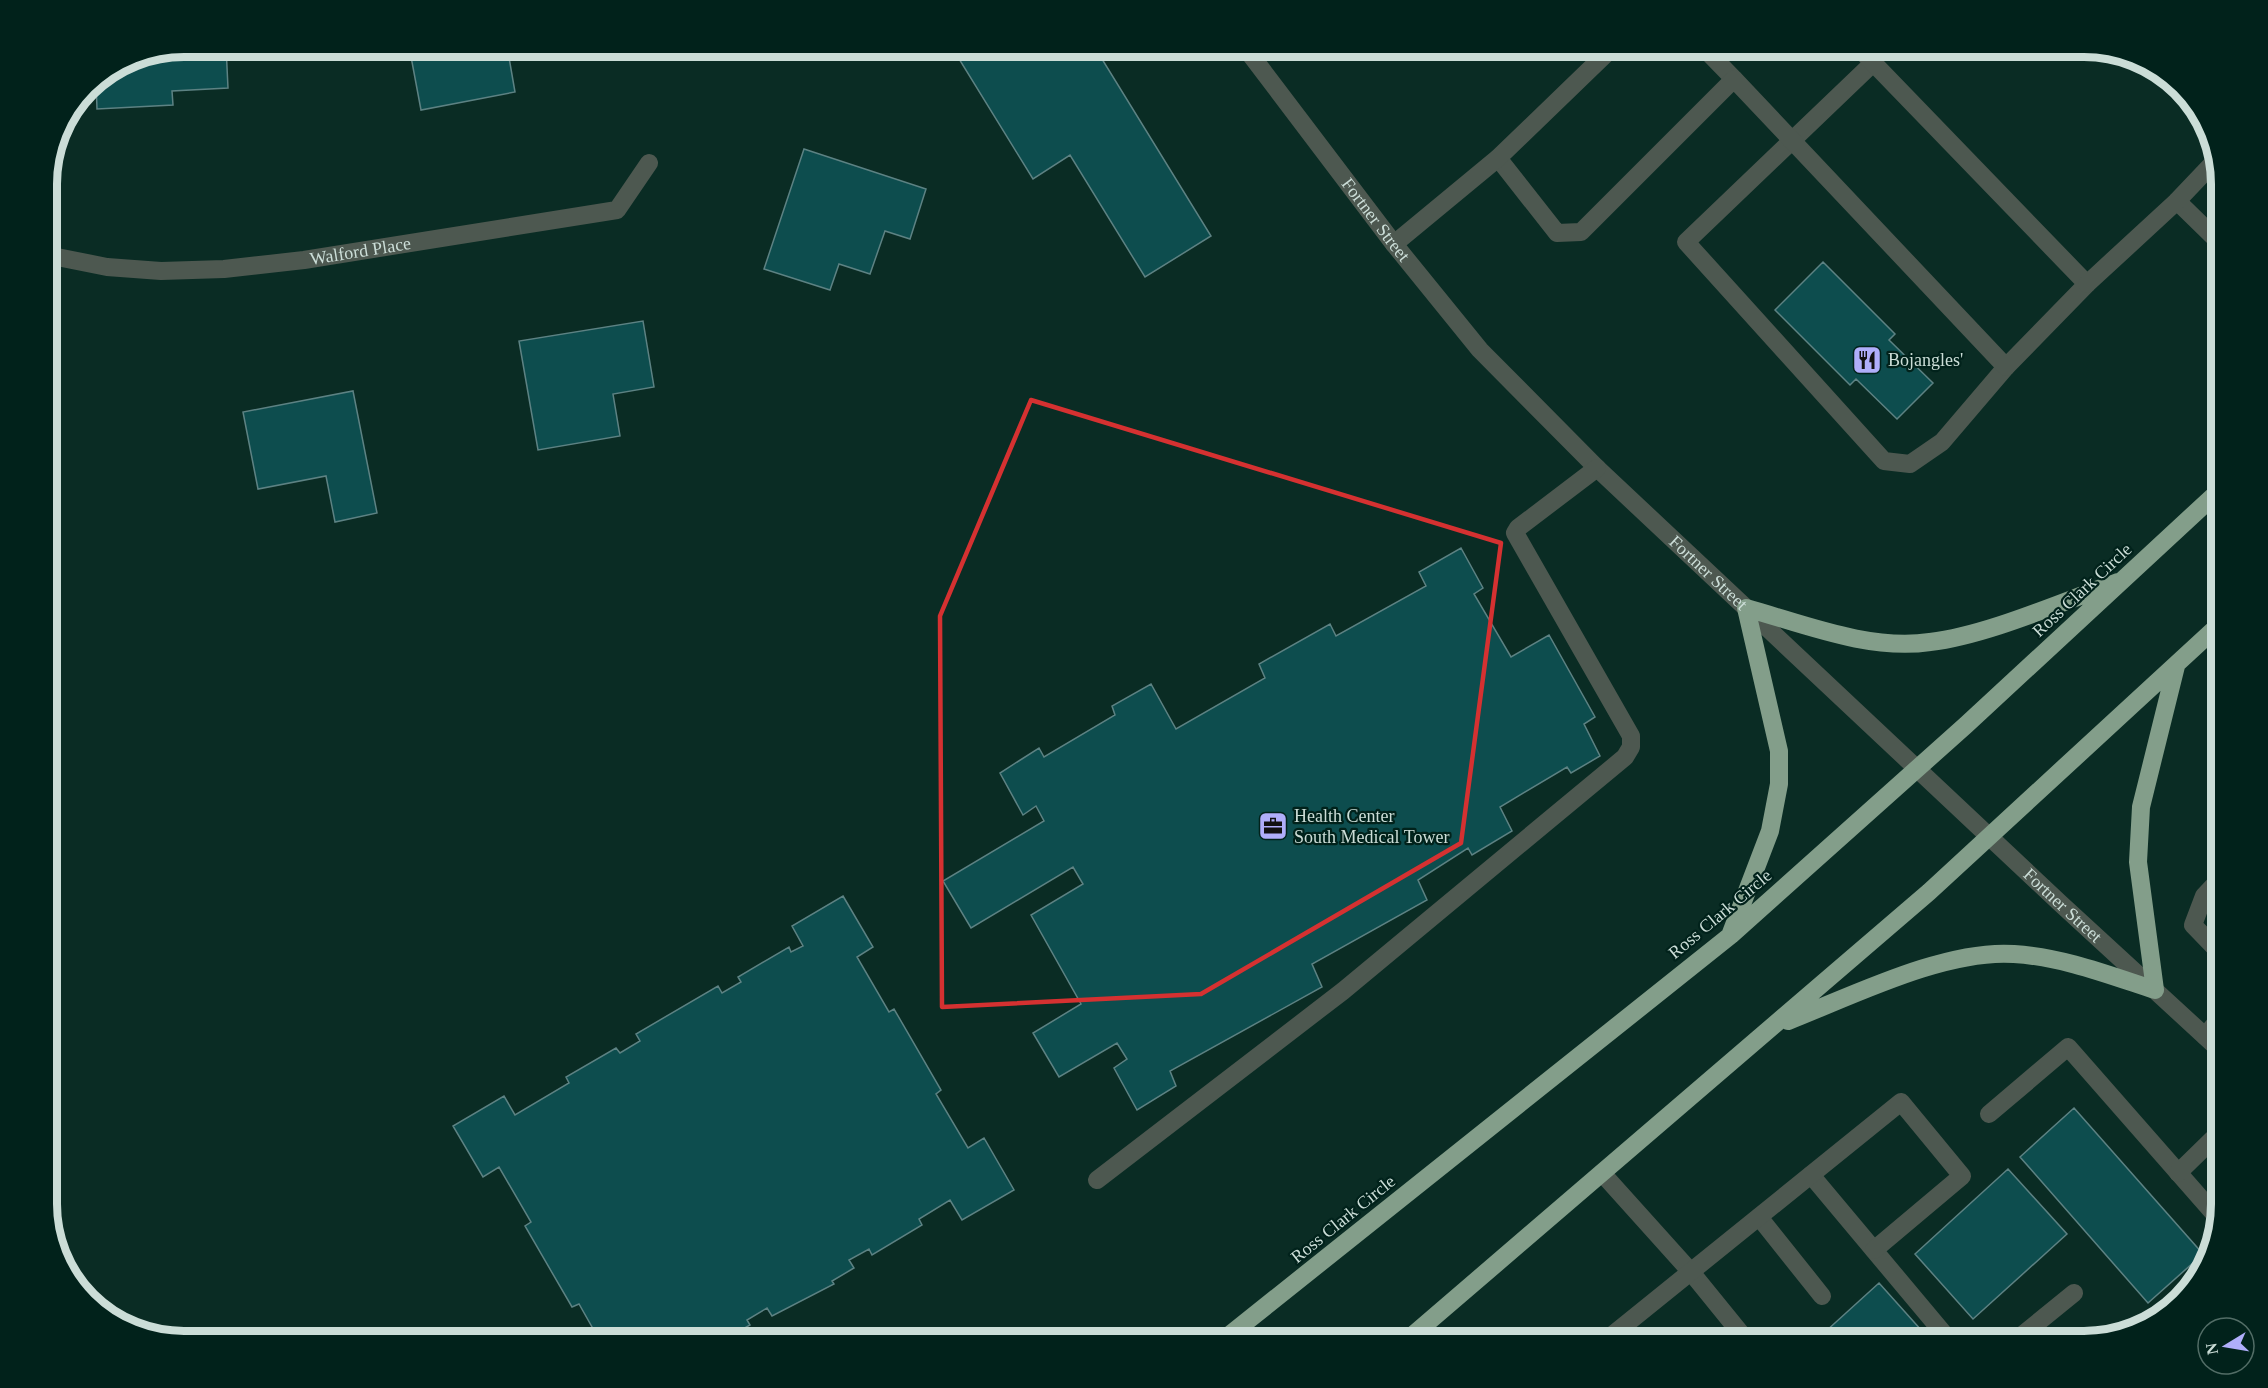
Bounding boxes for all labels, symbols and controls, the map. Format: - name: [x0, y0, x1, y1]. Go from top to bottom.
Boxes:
- street label: Fortner Street: [1338, 174, 1414, 265]
- street label: Walford Place: [308, 233, 412, 269]
- restaurant icon: Bojangles': [1851, 344, 1883, 376]
- place label: Bojangles': [1888, 350, 1963, 370]
- street label: Fortner Street: [1665, 531, 1752, 614]
- street label: Ross Clark Circle: [2028, 539, 2136, 641]
- place label: Health Center South Medical Tower: [1294, 806, 1449, 847]
- office icon: Health Center South Medical Tower: [1257, 810, 1289, 842]
- street label: Fortner Street: [2019, 864, 2106, 947]
- street label: Ross Clark Circle: [1665, 865, 1775, 963]
- street label: Ross Clark Circle: [1287, 1171, 1399, 1267]
- north arrow: [2196, 1316, 2256, 1376]
- text: N: [2202, 1341, 2221, 1356]

